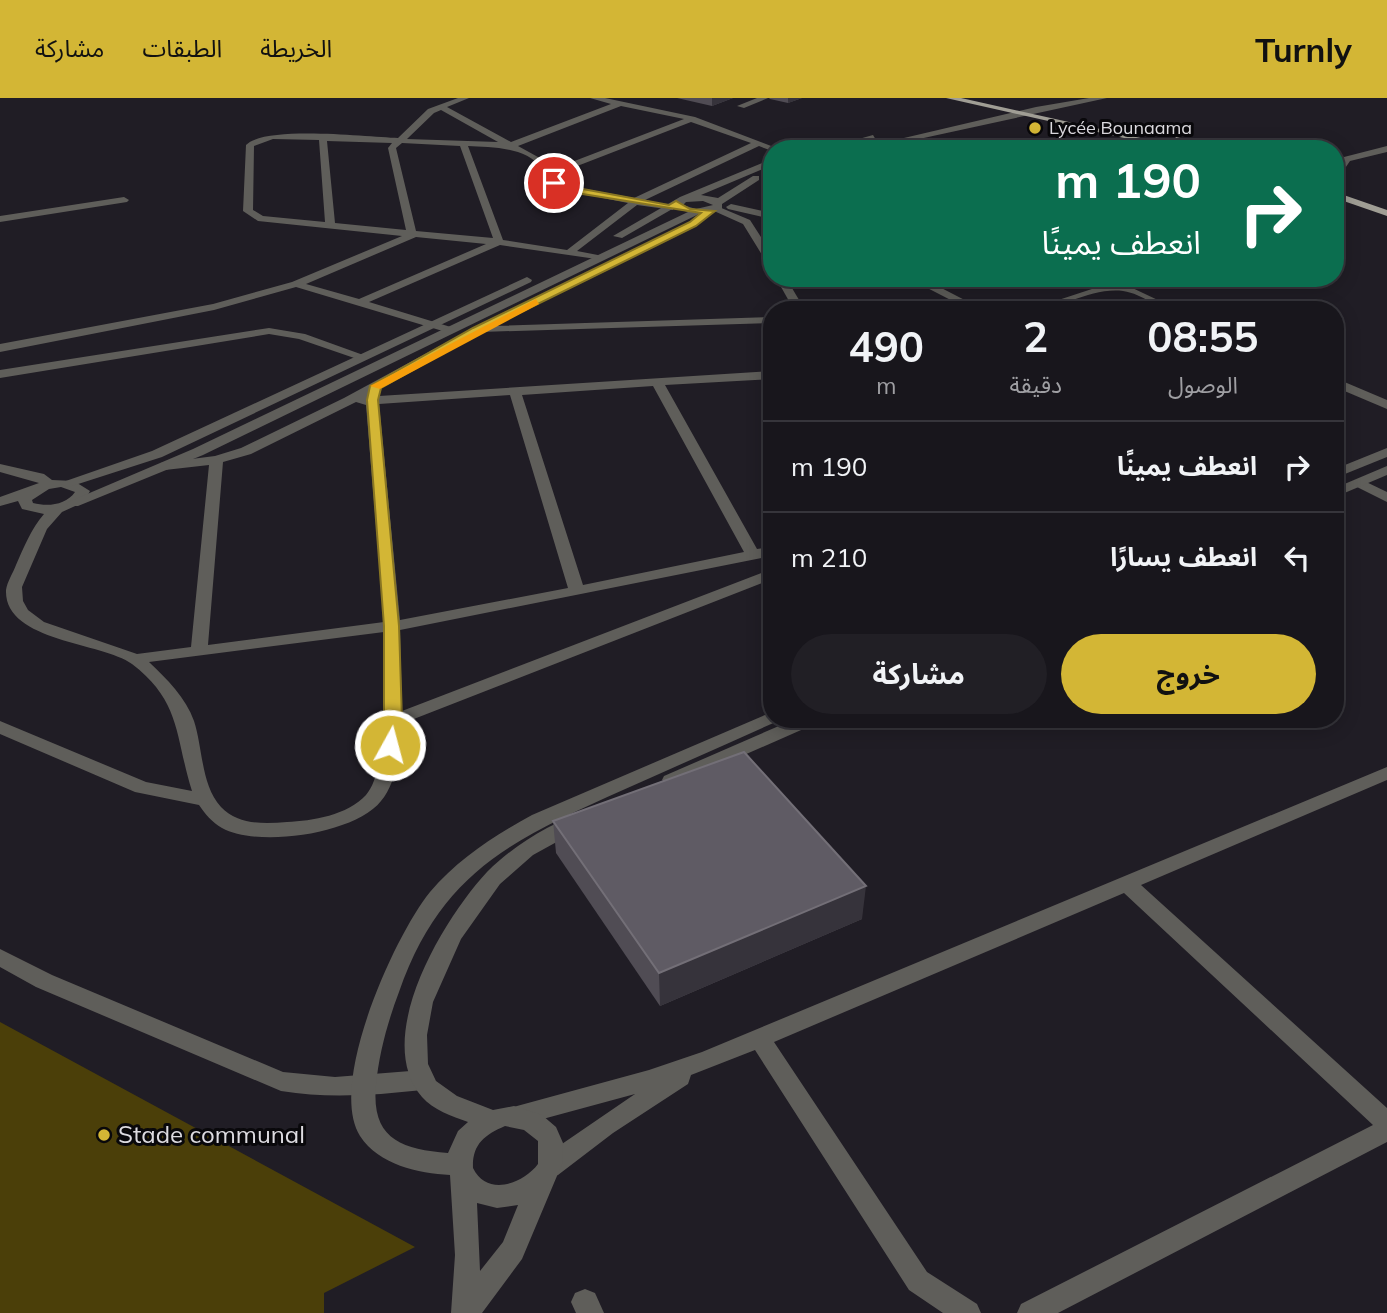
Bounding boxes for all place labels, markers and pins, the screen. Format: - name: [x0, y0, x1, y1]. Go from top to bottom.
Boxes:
- place label: Lycée Bounaama: [1049, 116, 1192, 139]
- marker: Lycée Bounaama: [1027, 120, 1043, 136]
- pin: [524, 153, 584, 213]
- place label: Stade communal: [118, 1119, 305, 1149]
- marker: Stade communal: [96, 1127, 112, 1143]

